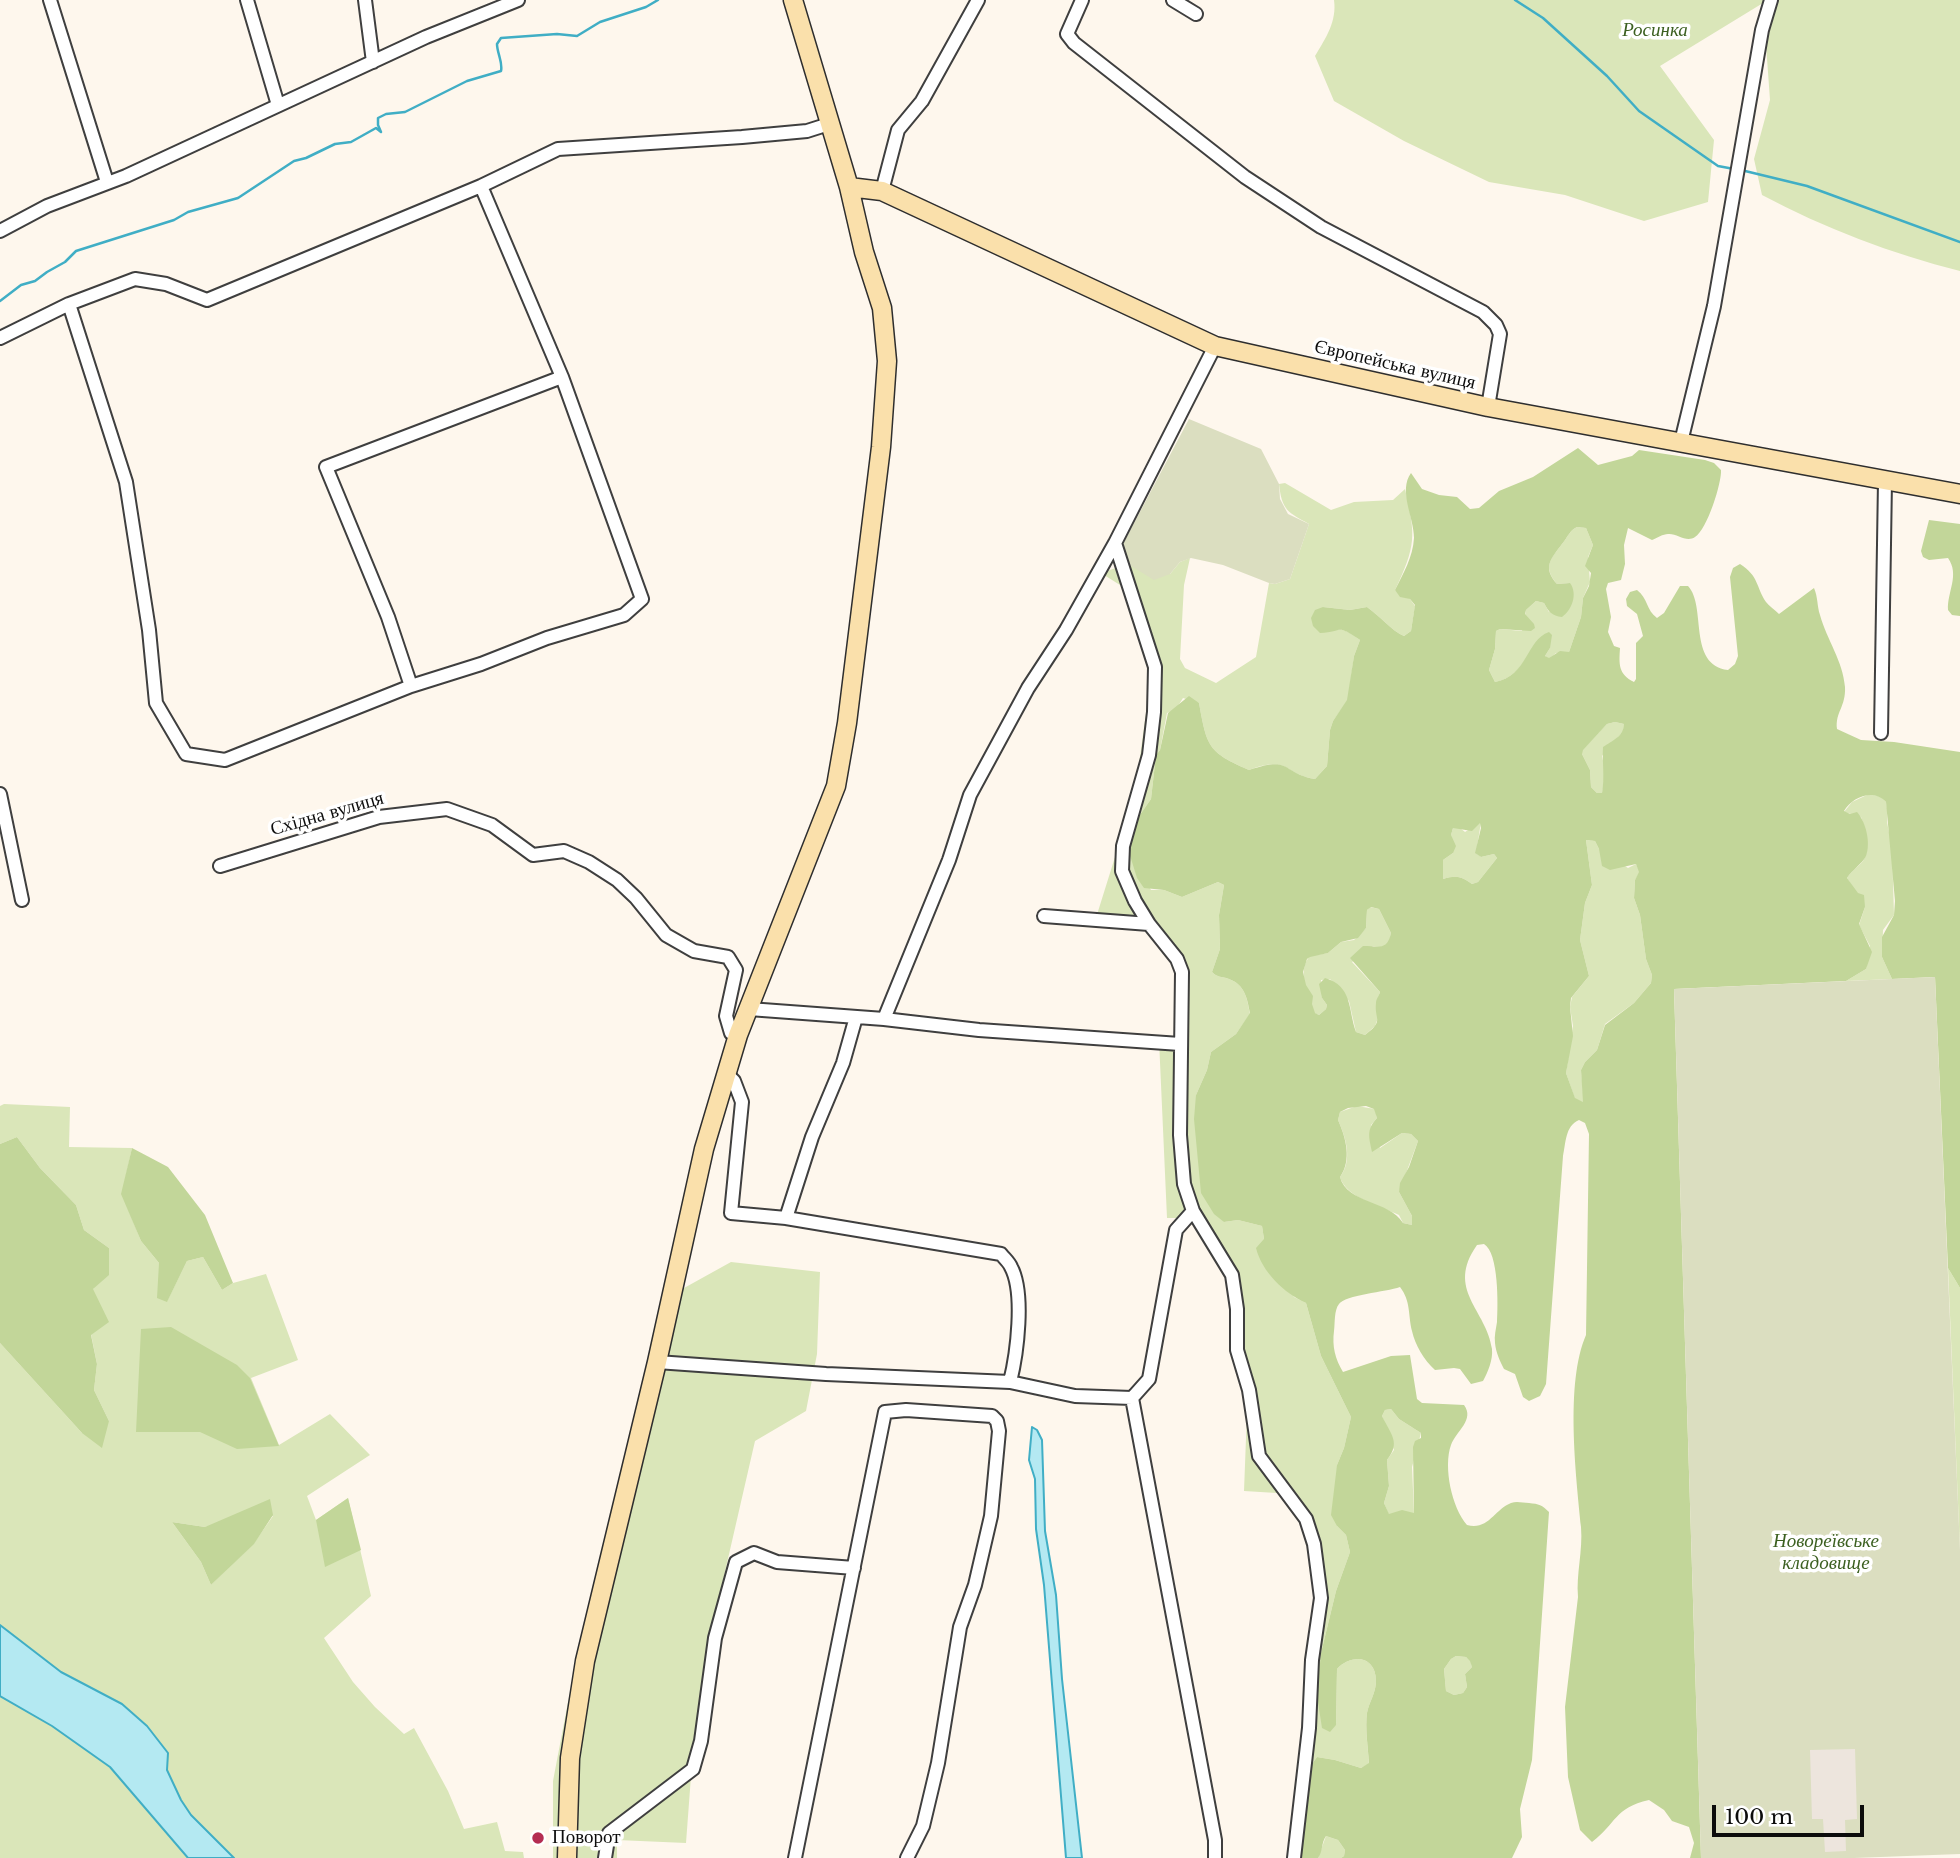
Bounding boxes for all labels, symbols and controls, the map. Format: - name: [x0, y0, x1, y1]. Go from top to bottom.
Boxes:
- park label: Росинка: [1622, 20, 1688, 42]
- street label: Європейська вулиця: [1312, 335, 1478, 395]
- street label: Східна вулиця: [268, 787, 386, 841]
- park label: Новореївське кладовище: [1773, 1531, 1879, 1575]
- scale bar: [1715, 1792, 1867, 1836]
- text: 100 m: [1725, 1804, 1793, 1830]
- place label: Поворот: [552, 1827, 621, 1849]
- marker: Поворот: [530, 1830, 546, 1846]

